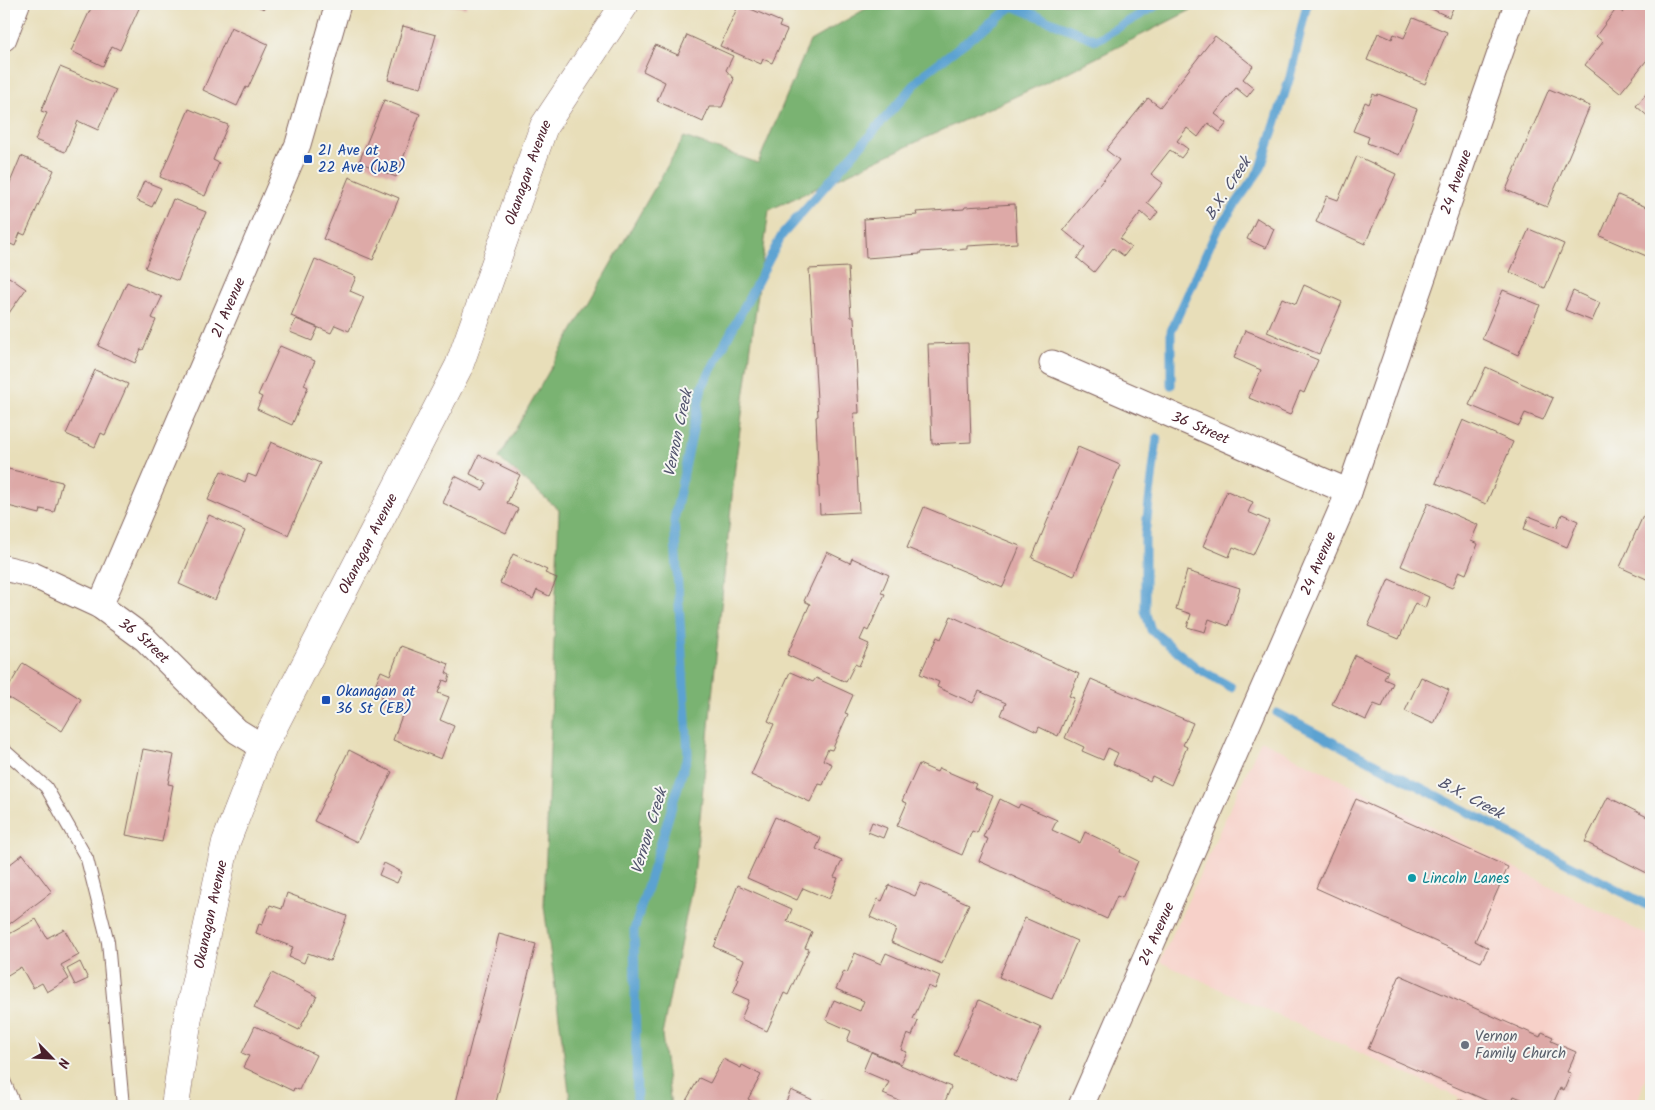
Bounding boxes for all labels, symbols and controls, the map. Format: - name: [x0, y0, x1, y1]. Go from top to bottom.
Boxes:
- street label: Okanagan Avenue: [499, 114, 558, 229]
- place label: 21 Ave at 22 Ave (WB): [318, 139, 406, 180]
- street label: 24 Avenue: [1434, 146, 1479, 218]
- water label: B.X. Creek: [1198, 150, 1259, 225]
- marker: 21 Ave at 22 Ave (WB): [302, 153, 314, 165]
- street label: 21 Avenue: [205, 273, 253, 342]
- water label: Vernon Creek: [657, 385, 700, 479]
- street label: 36 Street: [1167, 405, 1233, 452]
- street label: Okanagan Avenue: [333, 489, 405, 599]
- street label: 24 Avenue: [1294, 528, 1343, 599]
- street label: 36 Street: [113, 612, 175, 670]
- place label: Okanagan at 36 St (EB): [336, 680, 416, 721]
- marker: Okanagan at 36 St (EB): [320, 694, 332, 706]
- water label: B.X. Creek: [1433, 771, 1510, 827]
- water label: Vernon Creek: [625, 783, 675, 877]
- street label: Okanagan Avenue: [188, 858, 235, 971]
- place label: Lincoln Lanes: [1422, 867, 1510, 891]
- marker: Lincoln Lanes: [1406, 872, 1418, 884]
- street label: 24 Avenue: [1133, 898, 1182, 970]
- place label: Vernon Family Church: [1475, 1025, 1566, 1066]
- north arrow: [28, 1032, 78, 1082]
- marker: Vernon Family Church: [1459, 1039, 1471, 1051]
- text: N: [51, 1054, 75, 1072]

